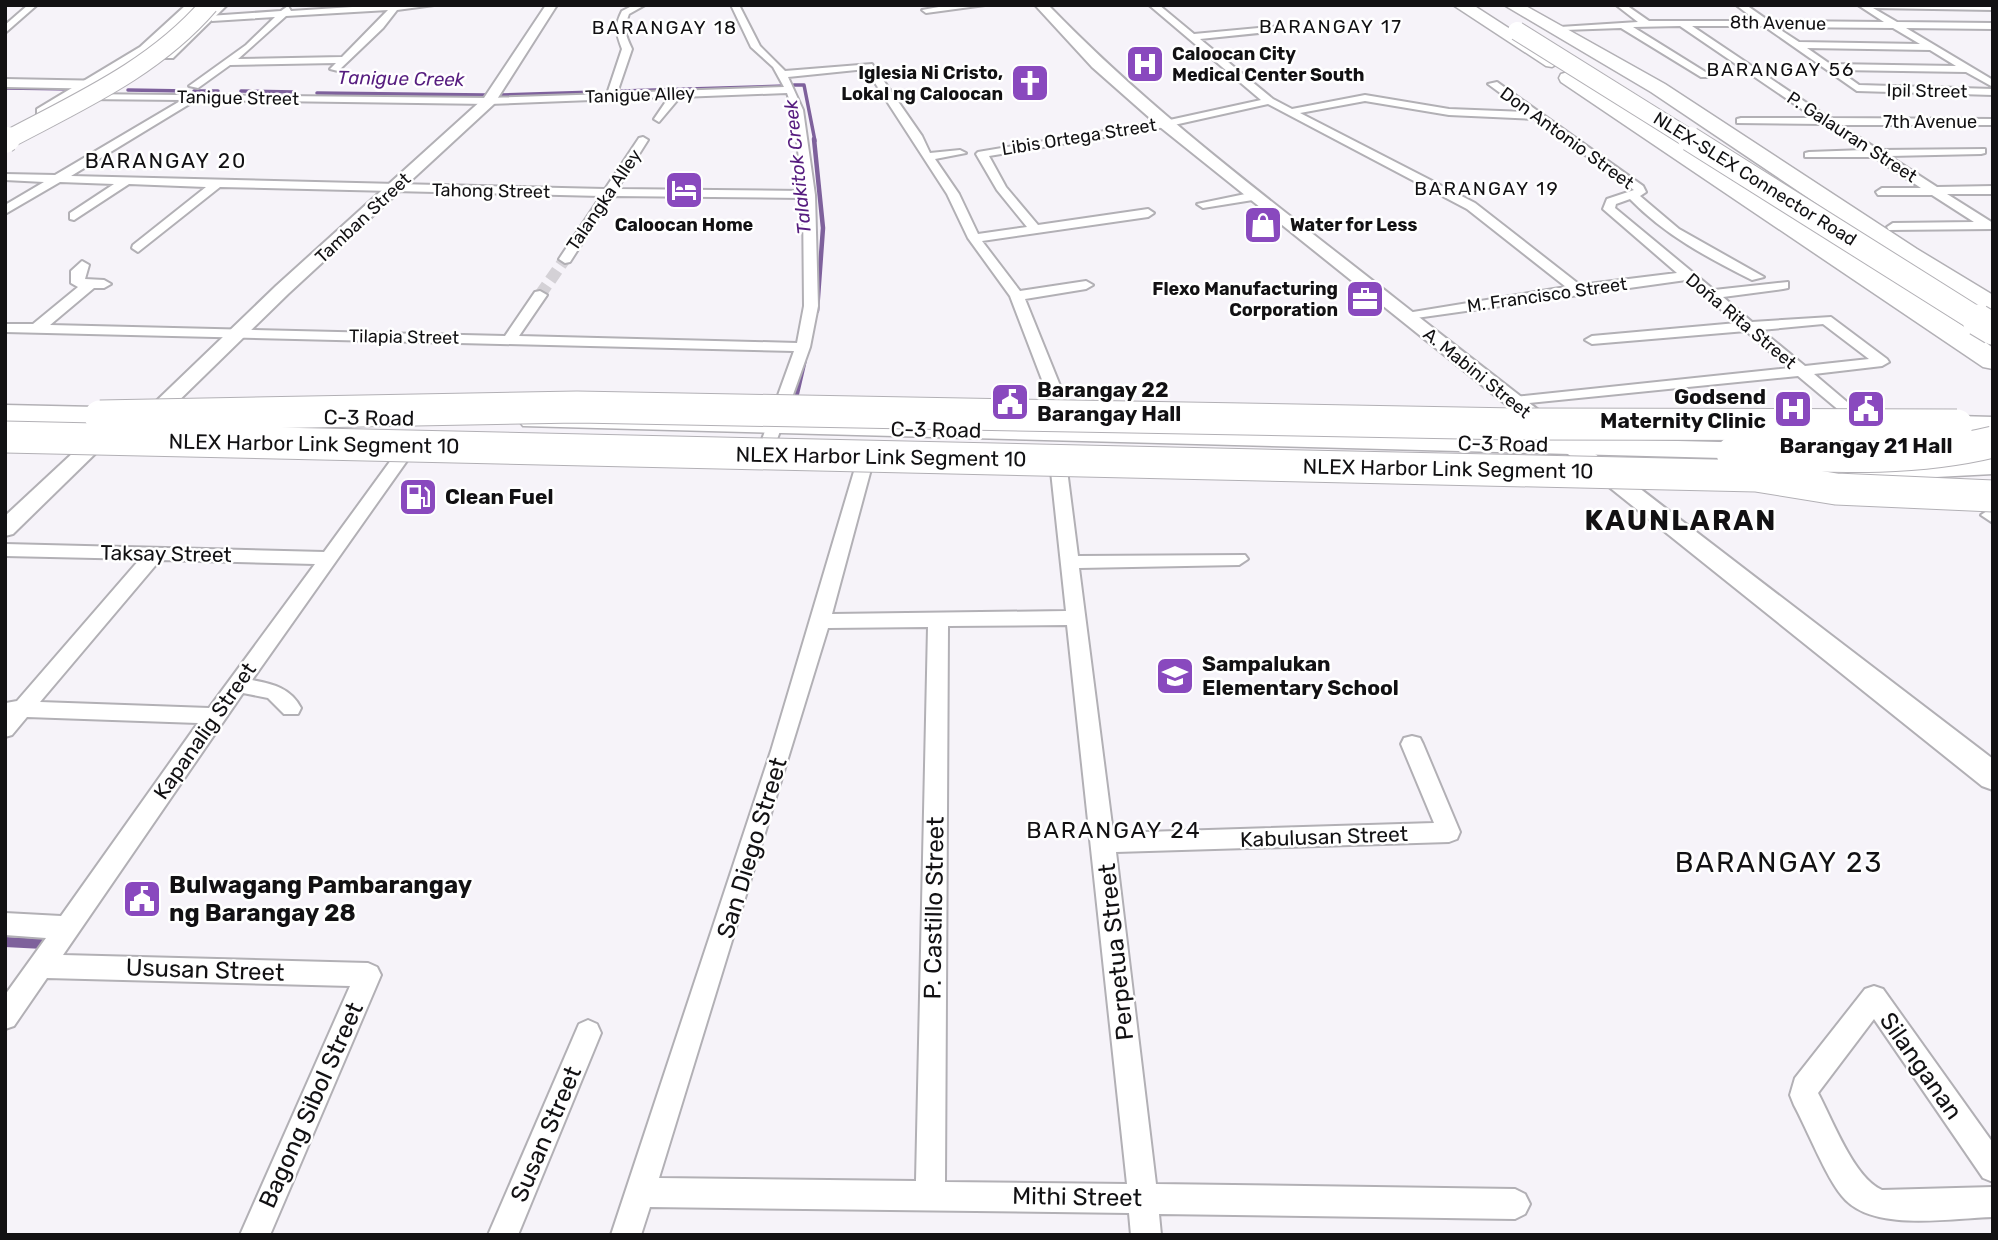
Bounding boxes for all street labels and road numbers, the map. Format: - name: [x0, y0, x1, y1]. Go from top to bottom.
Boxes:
- street label: 8th Avenue: [1730, 11, 1826, 35]
- street label: Ipil Street: [1886, 79, 1968, 103]
- street label: Tanigue Alley: [585, 82, 695, 108]
- street label: Don Antonio Street: [1496, 82, 1638, 194]
- street label: Tanigue Street: [177, 86, 299, 110]
- street label: P. Galauran Street: [1783, 87, 1921, 187]
- street label: NLEX-SLEX Connector Road: [1649, 107, 1861, 251]
- street label: 7th Avenue: [1883, 111, 1977, 133]
- street label: Libis Ortega Street: [1000, 114, 1158, 160]
- street label: Talangka Alley: [562, 145, 646, 255]
- street label: Tamban Street: [311, 168, 415, 268]
- street label: Tahong Street: [432, 179, 550, 203]
- street label: Doña Rita Street: [1681, 268, 1801, 374]
- street label: M. Francisco Street: [1466, 273, 1628, 317]
- street label: A. Mabini Street: [1419, 323, 1535, 423]
- street label: Tilapia Street: [349, 325, 459, 349]
- street label: C-3 Road: [323, 404, 415, 431]
- street label: C-3 Road: [890, 416, 982, 443]
- street label: NLEX Harbor Link Segment 10: [168, 428, 460, 459]
- street label: C-3 Road: [1457, 430, 1549, 457]
- street label: NLEX Harbor Link Segment 10: [735, 441, 1027, 472]
- street label: NLEX Harbor Link Segment 10: [1302, 453, 1594, 484]
- street label: Taksay Street: [100, 540, 232, 567]
- street label: Kapanalig Street: [148, 658, 261, 804]
- street label: San Diego Street: [711, 754, 793, 942]
- street label: P. Castillo Street: [918, 816, 950, 1000]
- street label: Kabulusan Street: [1240, 821, 1408, 852]
- street label: Perpetua Street: [1093, 862, 1139, 1042]
- street label: Ususan Street: [125, 953, 285, 987]
- street label: Bagong Sibol Street: [253, 998, 369, 1212]
- street label: Silanganan: [1874, 1007, 1968, 1125]
- street label: Susan Street: [505, 1062, 587, 1206]
- street label: Mithi Street: [1012, 1182, 1142, 1212]

